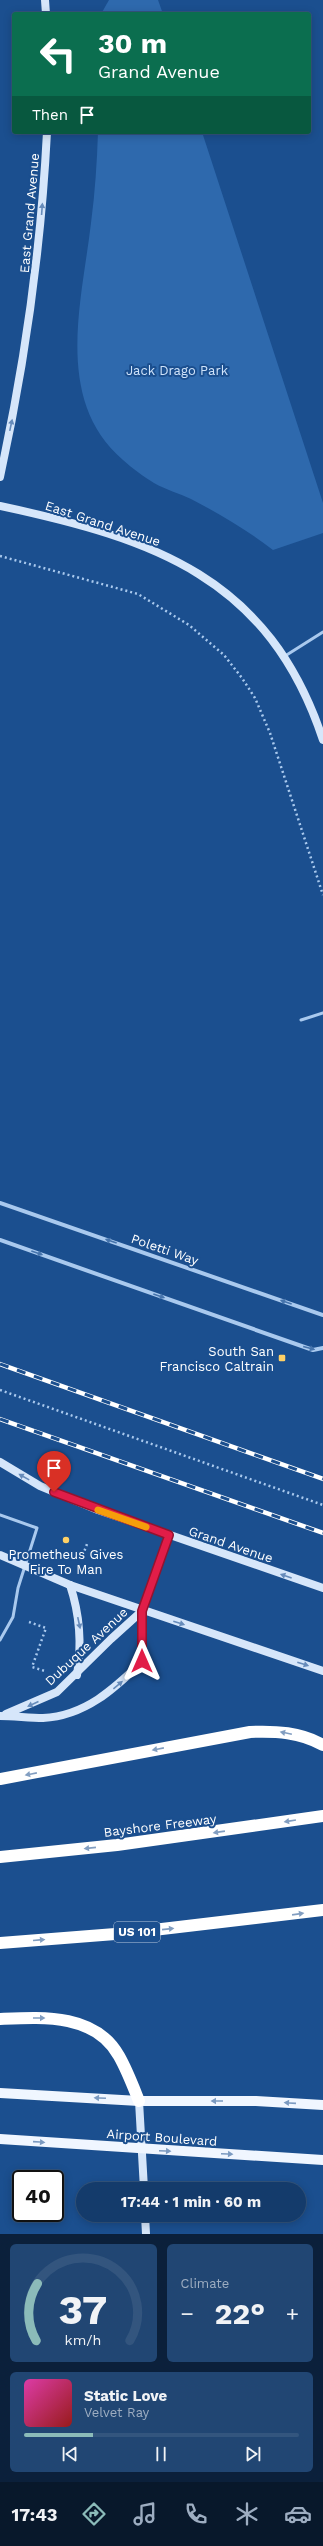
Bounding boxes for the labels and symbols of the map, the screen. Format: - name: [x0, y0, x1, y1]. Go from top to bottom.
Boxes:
- street label: East Grand Avenue: [17, 152, 42, 274]
- one-way arrow: [39, 203, 46, 215]
- park label: Jack Drago Park: [126, 363, 229, 378]
- one-way arrow: [9, 419, 15, 431]
- street label: East Grand Avenue: [43, 498, 162, 549]
- street label: Poletti Way: [129, 1231, 201, 1268]
- one-way arrow: [104, 1238, 116, 1244]
- one-way arrow: [31, 1250, 43, 1256]
- one-way arrow: [154, 1293, 166, 1299]
- one-way arrow: [280, 1299, 292, 1305]
- place label: South San Francisco Caltrain: [160, 1344, 274, 1374]
- one-way arrow: [302, 1345, 315, 1351]
- marker: South San Francisco Caltrain: [277, 1353, 287, 1363]
- pin: [37, 1451, 71, 1492]
- one-way arrow: [18, 1474, 30, 1481]
- street label: Grand Avenue: [187, 1523, 275, 1566]
- marker: Prometheus Gives Fire To Man: [61, 1535, 71, 1545]
- place label: Prometheus Gives Fire To Man: [9, 1547, 124, 1577]
- one-way arrow: [280, 1572, 292, 1578]
- street label: Dubuque Avenue: [42, 1604, 131, 1688]
- one-way arrow: [76, 1617, 82, 1629]
- one-way arrow: [174, 1621, 186, 1627]
- position arrow: [121, 1640, 163, 1682]
- one-way arrow: [297, 1661, 309, 1667]
- one-way arrow: [112, 1680, 123, 1689]
- one-way arrow: [27, 1701, 38, 1707]
- one-way arrow: [280, 1729, 293, 1735]
- one-way arrow: [152, 1746, 164, 1752]
- one-way arrow: [24, 1771, 37, 1777]
- street label: Bayshore Freeway: [103, 1811, 218, 1840]
- one-way arrow: [284, 1818, 296, 1824]
- one-way arrow: [213, 1829, 225, 1835]
- one-way arrow: [84, 1845, 96, 1851]
- one-way arrow: [292, 1911, 304, 1917]
- road number: US 101: [114, 1922, 160, 1942]
- one-way arrow: [162, 1926, 174, 1932]
- one-way arrow: [33, 1937, 45, 1944]
- one-way arrow: [33, 2015, 46, 2021]
- one-way arrow: [94, 2095, 106, 2102]
- one-way arrow: [210, 2098, 223, 2104]
- one-way arrow: [284, 2099, 296, 2106]
- street label: Airport Boulevard: [106, 2126, 218, 2149]
- one-way arrow: [33, 2138, 45, 2145]
- one-way arrow: [159, 2147, 171, 2154]
- one-way arrow: [221, 2151, 233, 2158]
- speed limit sign: 40: [12, 2170, 64, 2222]

